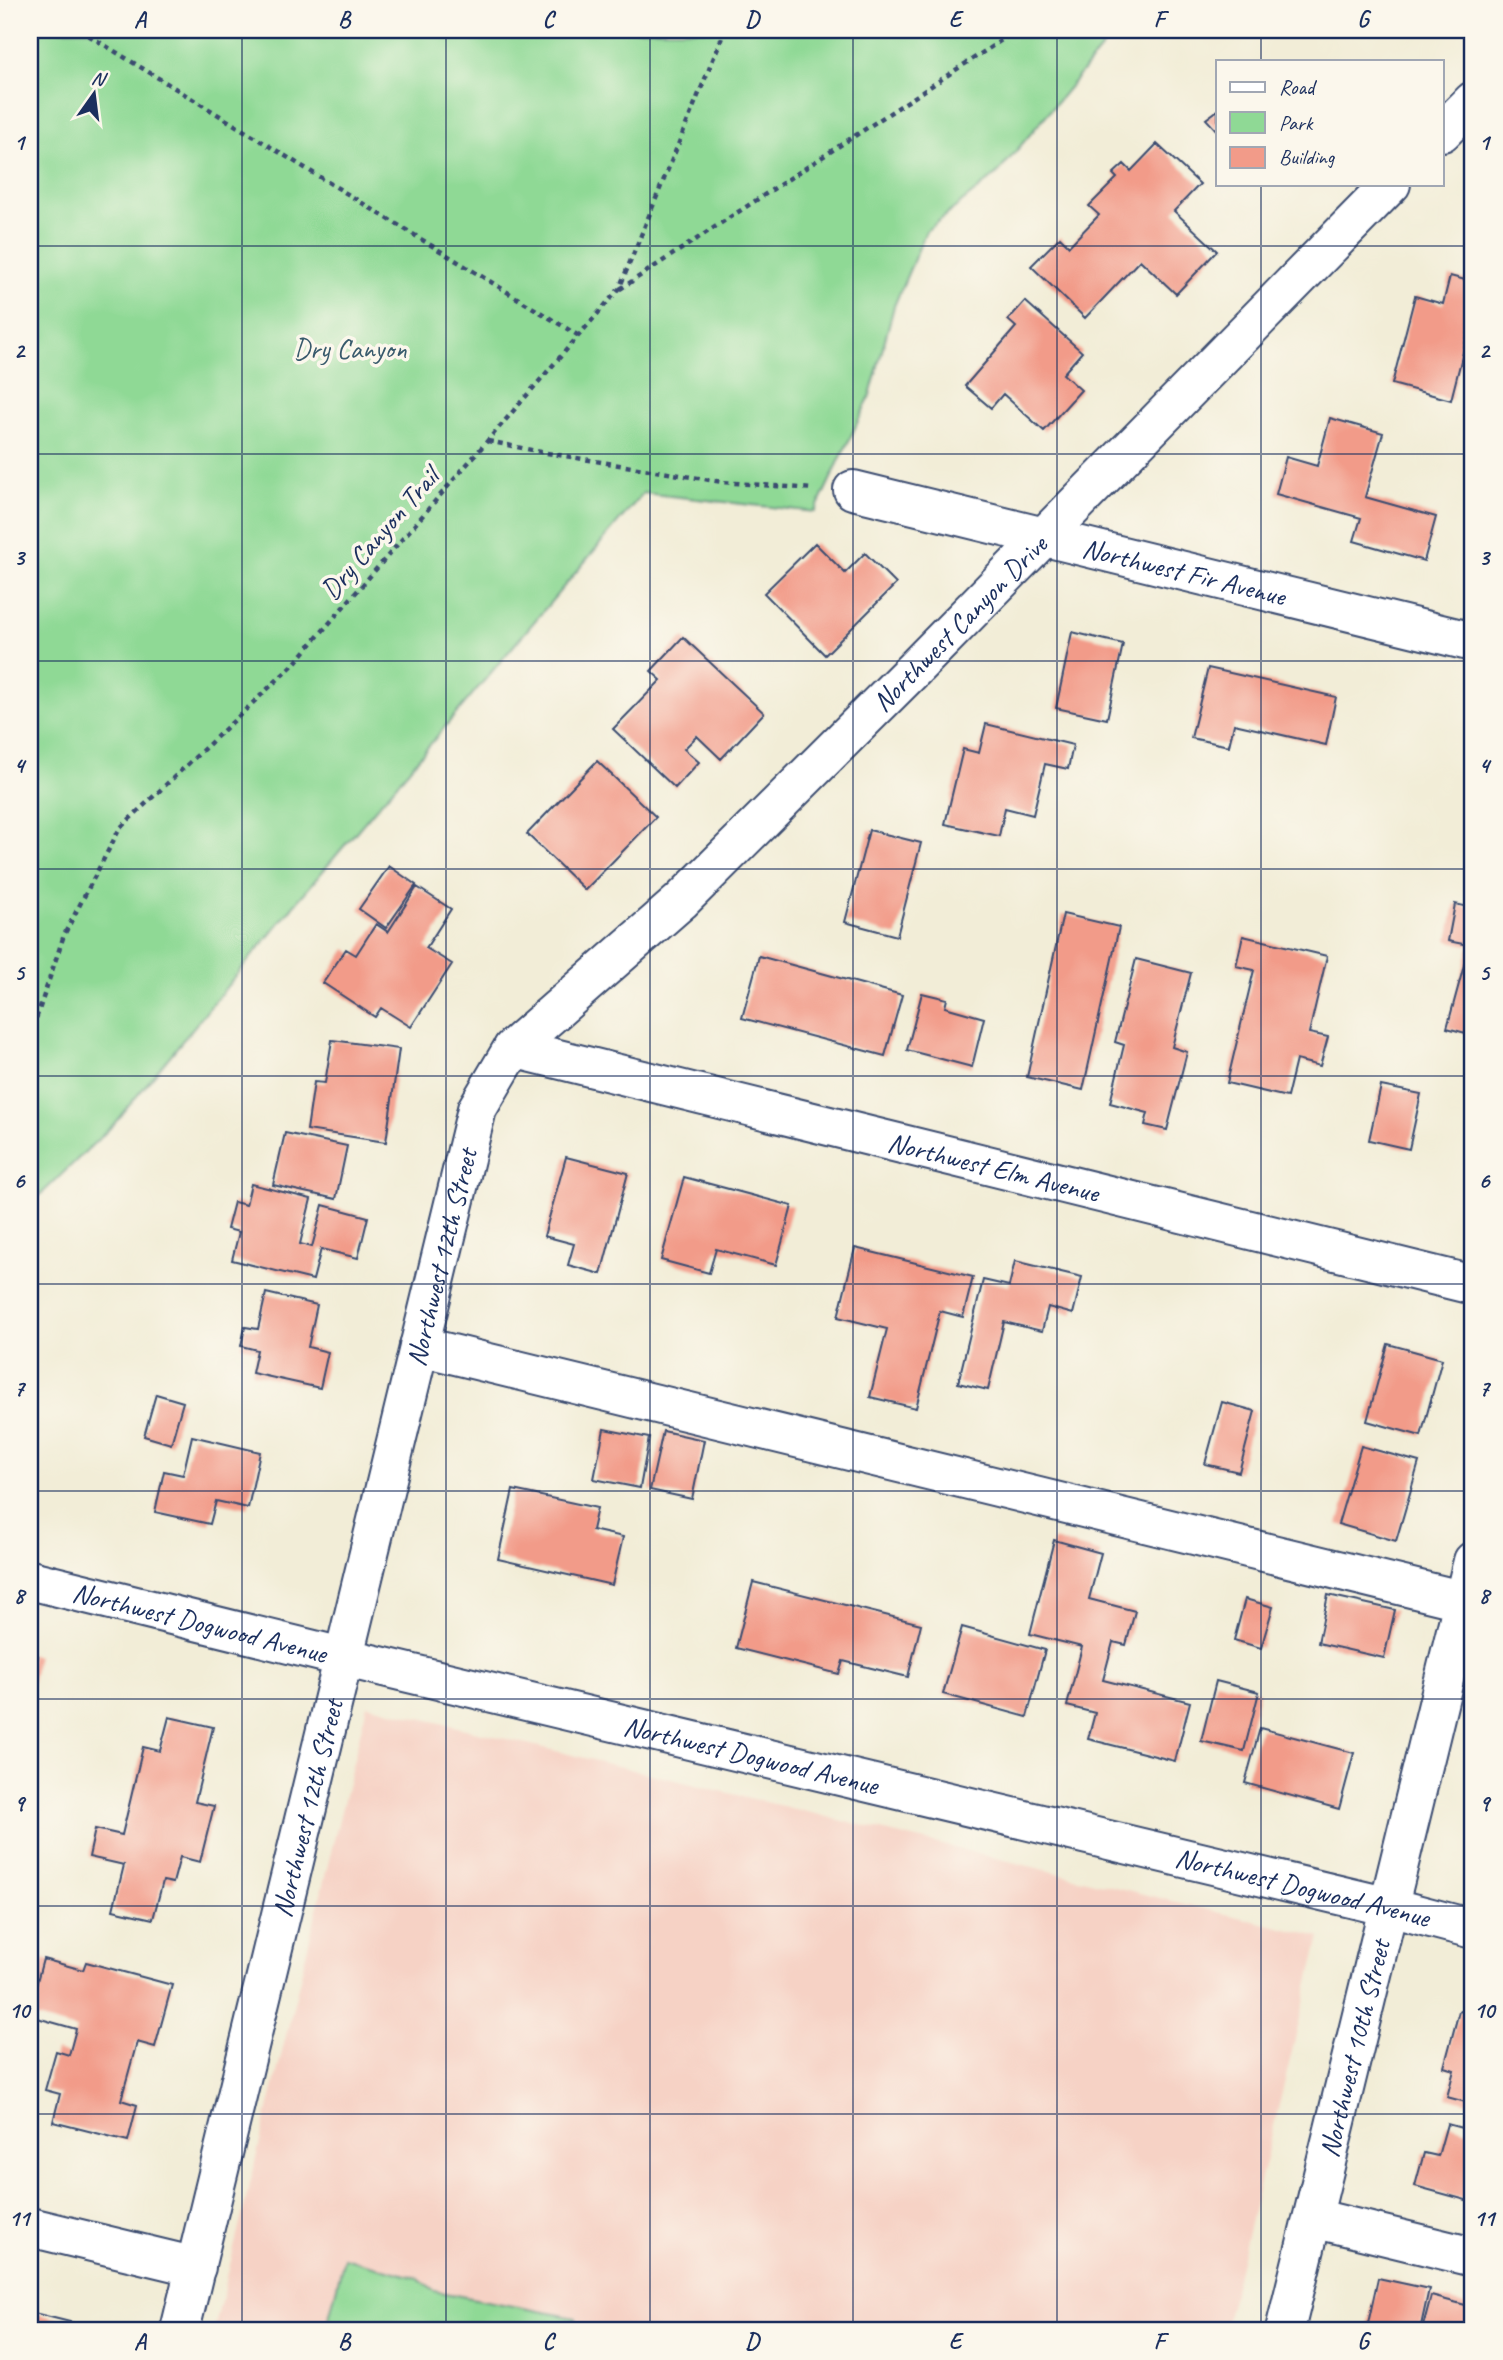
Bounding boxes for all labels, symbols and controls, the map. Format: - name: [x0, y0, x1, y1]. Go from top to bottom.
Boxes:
- text: A: [134, 5, 148, 34]
- text: B: [338, 5, 352, 34]
- text: C: [543, 5, 557, 34]
- text: D: [745, 5, 761, 34]
- text: E: [949, 5, 965, 34]
- text: F: [1154, 5, 1170, 34]
- text: G: [1357, 5, 1372, 34]
- north arrow: [60, 60, 130, 130]
- legend: [1216, 60, 1444, 186]
- text: N: [89, 65, 110, 92]
- text: Road: [1279, 74, 1318, 100]
- text: Park: [1279, 110, 1314, 136]
- text: 1: [14, 128, 27, 157]
- text: 1: [1479, 128, 1492, 157]
- text: Building: [1279, 144, 1336, 170]
- park label: Dry Canyon: [293, 331, 407, 366]
- text: 2: [14, 336, 27, 365]
- text: 2: [1479, 336, 1492, 365]
- street label: Dry Canyon Trail: [313, 456, 449, 606]
- street label: Northwest Canyon Drive: [865, 526, 1056, 719]
- street label: Northwest Fir Avenue: [1079, 530, 1291, 614]
- text: 3: [14, 543, 27, 572]
- text: 3: [1479, 543, 1492, 572]
- text: 4: [14, 751, 27, 780]
- text: 4: [1479, 751, 1492, 780]
- text: 5: [14, 958, 26, 987]
- text: 5: [1479, 958, 1491, 987]
- street label: Northwest Elm Avenue: [884, 1124, 1104, 1210]
- street label: Northwest 12th Street: [398, 1143, 485, 1370]
- text: 6: [14, 1166, 27, 1195]
- text: 6: [1479, 1166, 1492, 1195]
- text: 7: [14, 1374, 27, 1403]
- text: 7: [1479, 1374, 1492, 1403]
- street label: Northwest Dogwood Avenue: [69, 1574, 332, 1671]
- text: 8: [14, 1581, 27, 1610]
- text: 8: [1479, 1581, 1492, 1610]
- street label: Northwest 12th Street: [264, 1693, 351, 1921]
- street label: Northwest Dogwood Avenue: [620, 1708, 884, 1803]
- text: 9: [14, 1789, 27, 1818]
- text: 9: [1479, 1789, 1492, 1818]
- street label: Northwest Dogwood Avenue: [1172, 1840, 1435, 1935]
- street label: Northwest 10th Street: [1311, 1934, 1398, 2161]
- text: 10: [9, 1996, 32, 2025]
- text: 10: [1474, 1996, 1497, 2025]
- text: 11: [9, 2204, 32, 2233]
- text: 11: [1474, 2204, 1497, 2233]
- text: A: [134, 2327, 148, 2356]
- text: B: [338, 2327, 352, 2356]
- text: C: [543, 2327, 557, 2356]
- text: D: [745, 2327, 761, 2356]
- text: E: [949, 2327, 965, 2356]
- text: F: [1154, 2327, 1170, 2356]
- text: G: [1357, 2327, 1372, 2356]

